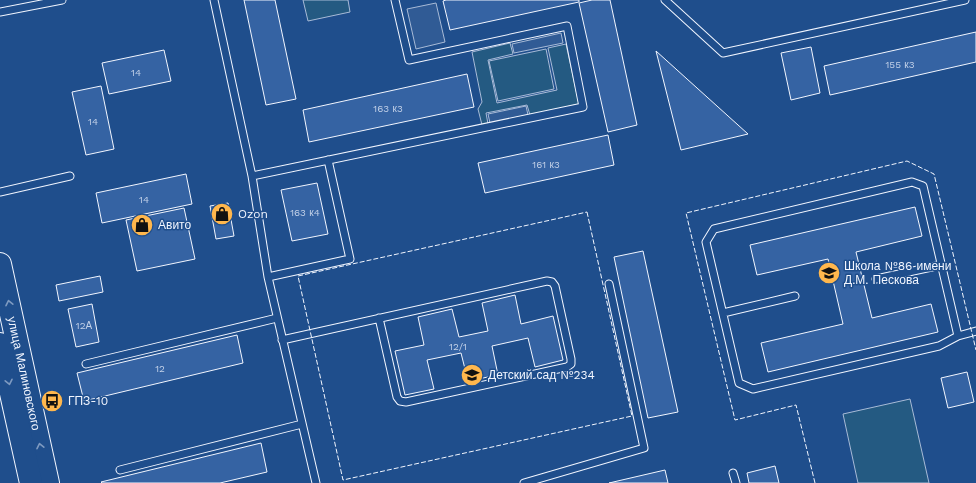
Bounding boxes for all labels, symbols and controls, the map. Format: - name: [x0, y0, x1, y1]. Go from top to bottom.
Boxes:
- house number: 155 к3: [885, 59, 915, 70]
- house number: 14: [131, 67, 141, 78]
- house number: 163 к3: [373, 103, 403, 114]
- house number: 14: [88, 116, 98, 127]
- house number: 161 к3: [532, 159, 560, 170]
- house number: 14: [139, 194, 149, 205]
- shop icon: Ozon: [209, 201, 235, 227]
- place label: Ozon: [238, 207, 268, 221]
- house number: 163 к4: [290, 207, 320, 218]
- shop icon: Авито: [129, 212, 155, 238]
- place label: Авито: [158, 218, 191, 232]
- place label: Школа №86 имени Д.М. Пескова: [844, 259, 951, 287]
- school or university icon: Школа №86 имени Д.М. Пескова: [816, 260, 842, 286]
- one-way arrow: [5, 300, 13, 307]
- street label: улица Малиновского: [5, 315, 43, 432]
- house number: 12А: [76, 320, 93, 331]
- house number: 12/1: [449, 341, 467, 352]
- school or university icon: Детский сад №234: [459, 362, 485, 388]
- house number: 12: [155, 363, 165, 374]
- place label: Детский сад №234: [488, 368, 595, 382]
- one-way arrow: [4, 378, 12, 385]
- bus stop icon: ГПЗ-10: [39, 388, 65, 414]
- place label: ГПЗ-10: [68, 394, 108, 408]
- one-way arrow: [37, 443, 45, 450]

